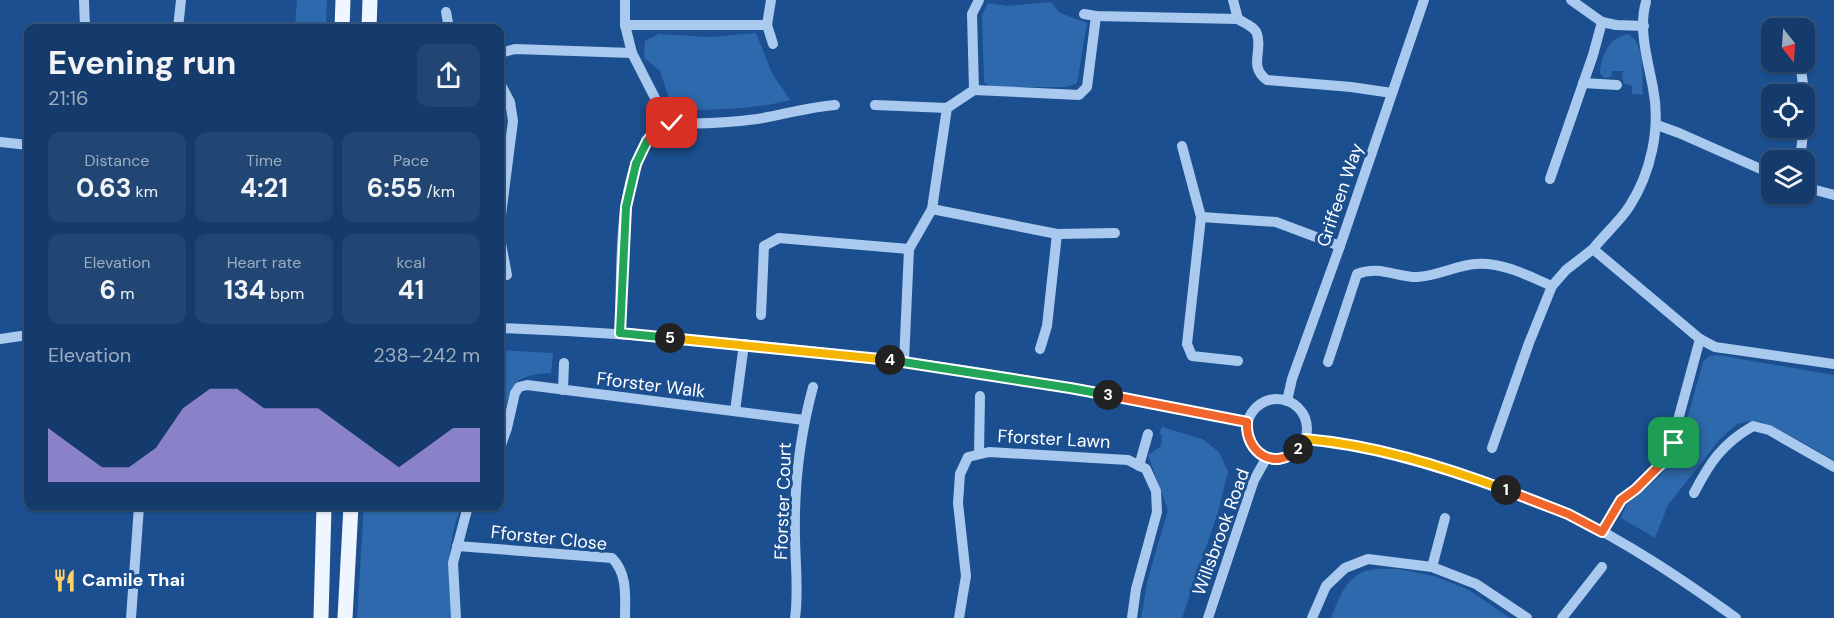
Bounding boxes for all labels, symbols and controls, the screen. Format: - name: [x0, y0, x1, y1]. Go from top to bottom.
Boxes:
- north arrow: [1761, 18, 1815, 72]
- map controls: [1761, 18, 1815, 204]
- text: Evening run: [48, 41, 236, 84]
- button: share: [417, 44, 480, 107]
- button: locate: [1761, 84, 1815, 138]
- text: 21:16: [48, 85, 89, 111]
- pin: [646, 97, 697, 148]
- icon: check: [655, 106, 688, 139]
- street label: Griffeen Way: [1311, 140, 1369, 250]
- text: Distance: [85, 150, 149, 171]
- text: Time: [246, 150, 282, 171]
- text: Pace: [393, 150, 429, 171]
- button: layers: [1761, 150, 1815, 204]
- text: 0.63: [76, 171, 131, 205]
- text: 4:21: [240, 171, 288, 205]
- text: 6:55: [367, 171, 422, 205]
- text: km: [131, 181, 158, 202]
- text: /km: [422, 181, 455, 202]
- text: Elevation: [84, 252, 150, 273]
- text: Heart rate: [227, 252, 301, 273]
- text: kcal: [397, 252, 425, 273]
- text: 6: [100, 273, 116, 307]
- text: 134: [224, 273, 266, 307]
- text: 41: [398, 273, 424, 307]
- text: m: [116, 283, 135, 304]
- text: bpm: [266, 283, 304, 304]
- pin: 5: [655, 323, 685, 353]
- text: 5: [665, 327, 675, 348]
- text: Elevation: [48, 342, 131, 368]
- text: 238–242 m: [373, 342, 480, 368]
- pin: 4: [875, 345, 905, 375]
- text: 4: [885, 349, 895, 370]
- street label: Fforster Walk: [595, 366, 707, 404]
- pin: 3: [1093, 380, 1123, 410]
- text: 3: [1103, 384, 1113, 405]
- pin: [1648, 417, 1699, 468]
- street label: Fforster Lawn: [997, 424, 1111, 454]
- icon: arrive: [1657, 426, 1690, 459]
- pin: 2: [1283, 434, 1313, 464]
- text: 2: [1293, 438, 1303, 459]
- street label: Fforster Court: [769, 442, 797, 560]
- street label: Willsbrook Road: [1187, 465, 1255, 599]
- pin: 1: [1491, 475, 1521, 505]
- text: 1: [1503, 479, 1509, 500]
- street label: Fforster Close: [490, 520, 608, 556]
- restaurant icon: Camile Thai: [51, 567, 77, 593]
- place label: Camile Thai: [82, 568, 185, 592]

